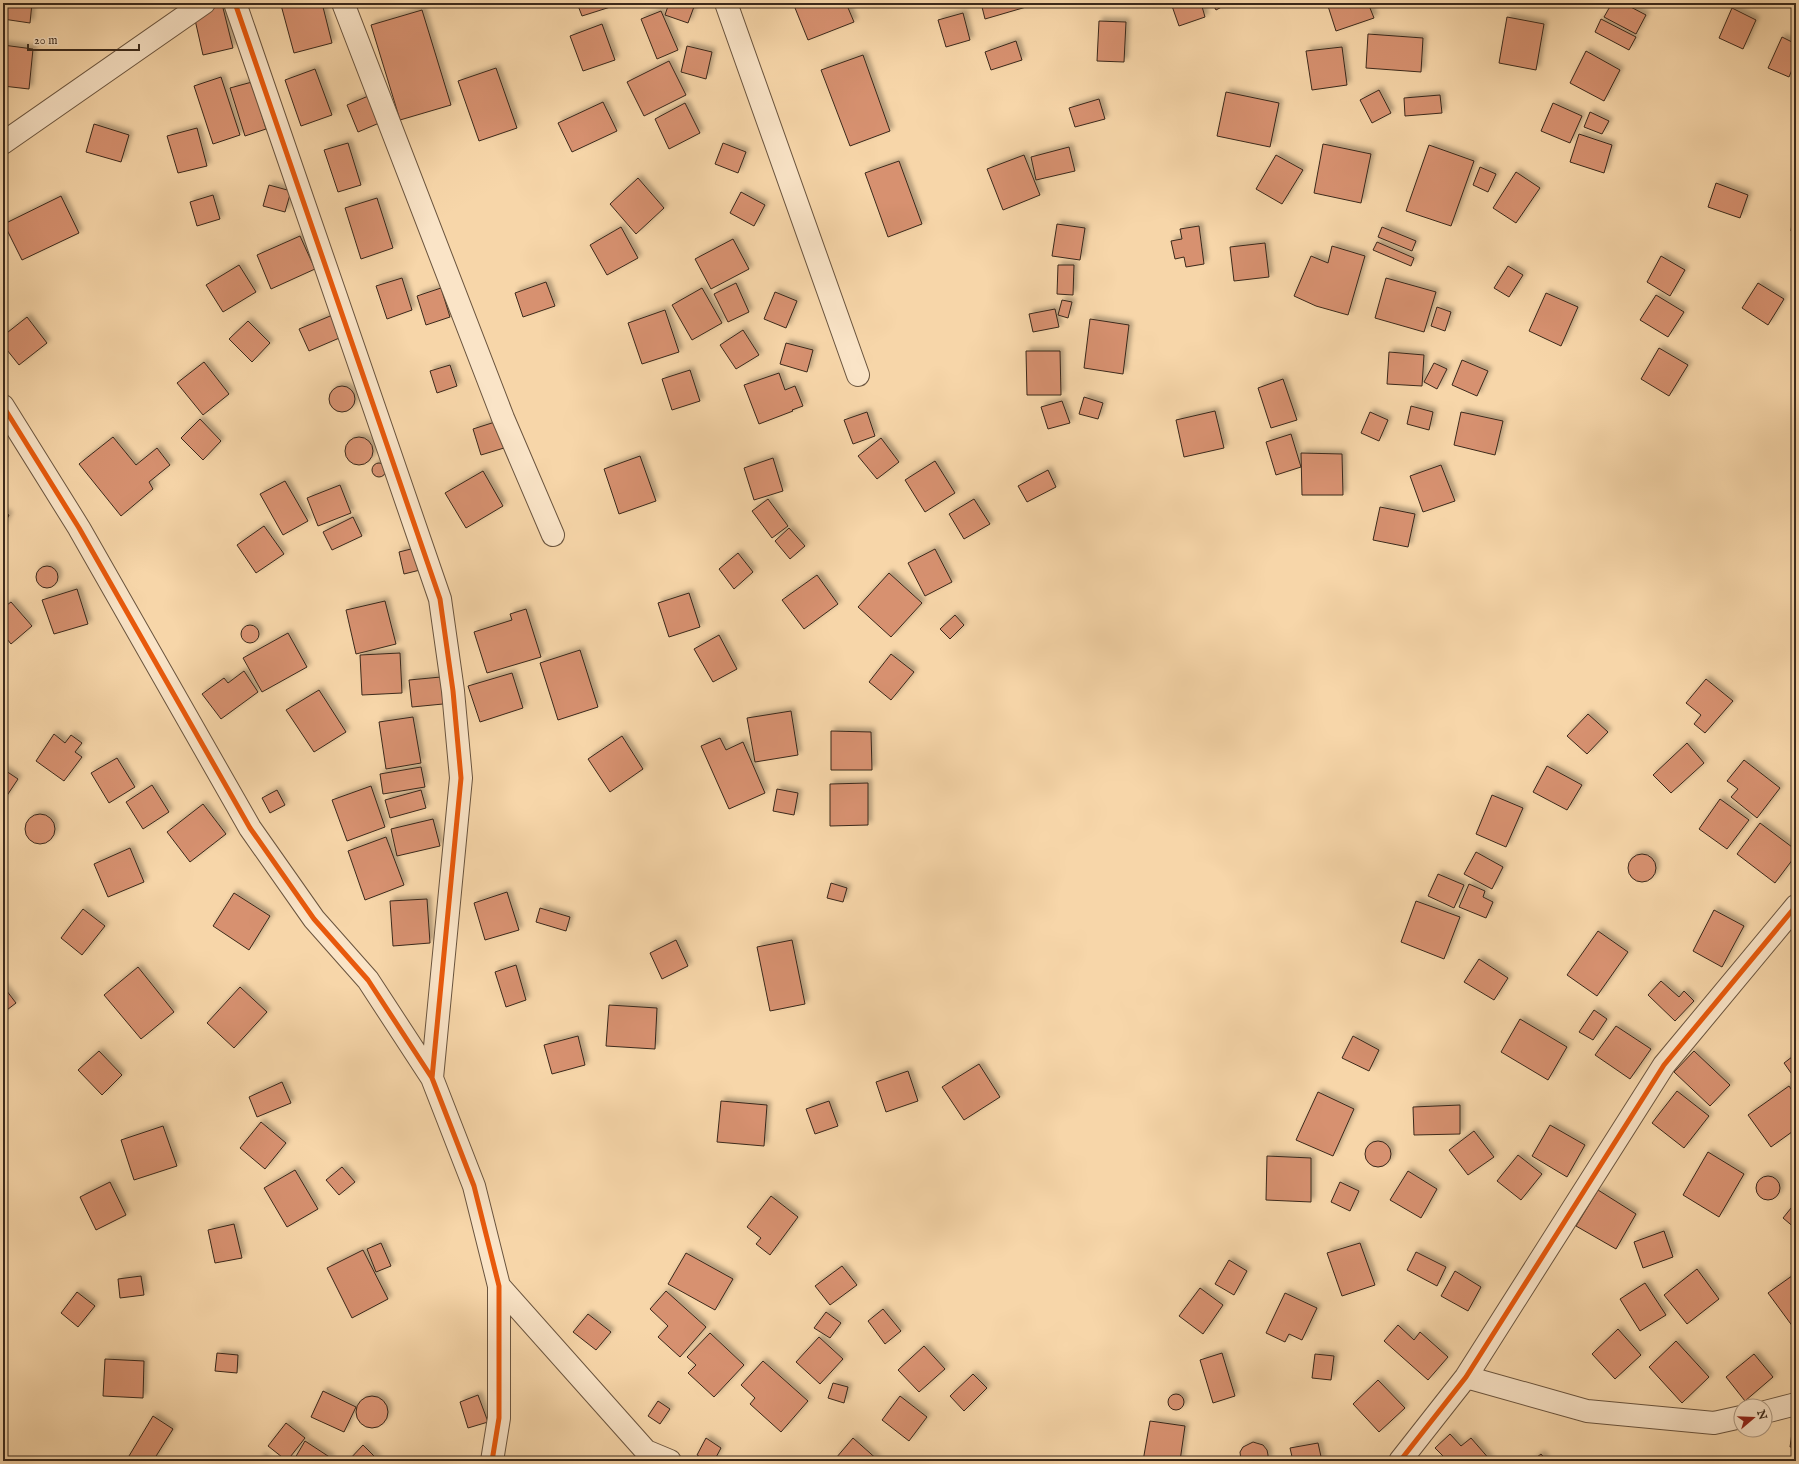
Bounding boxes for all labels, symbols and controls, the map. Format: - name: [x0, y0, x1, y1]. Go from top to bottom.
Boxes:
- scale bar: [28, 26, 139, 52]
- text: 20 m: [34, 33, 57, 48]
- north arrow: [1733, 1398, 1773, 1438]
- text: N: [1753, 1407, 1770, 1422]

